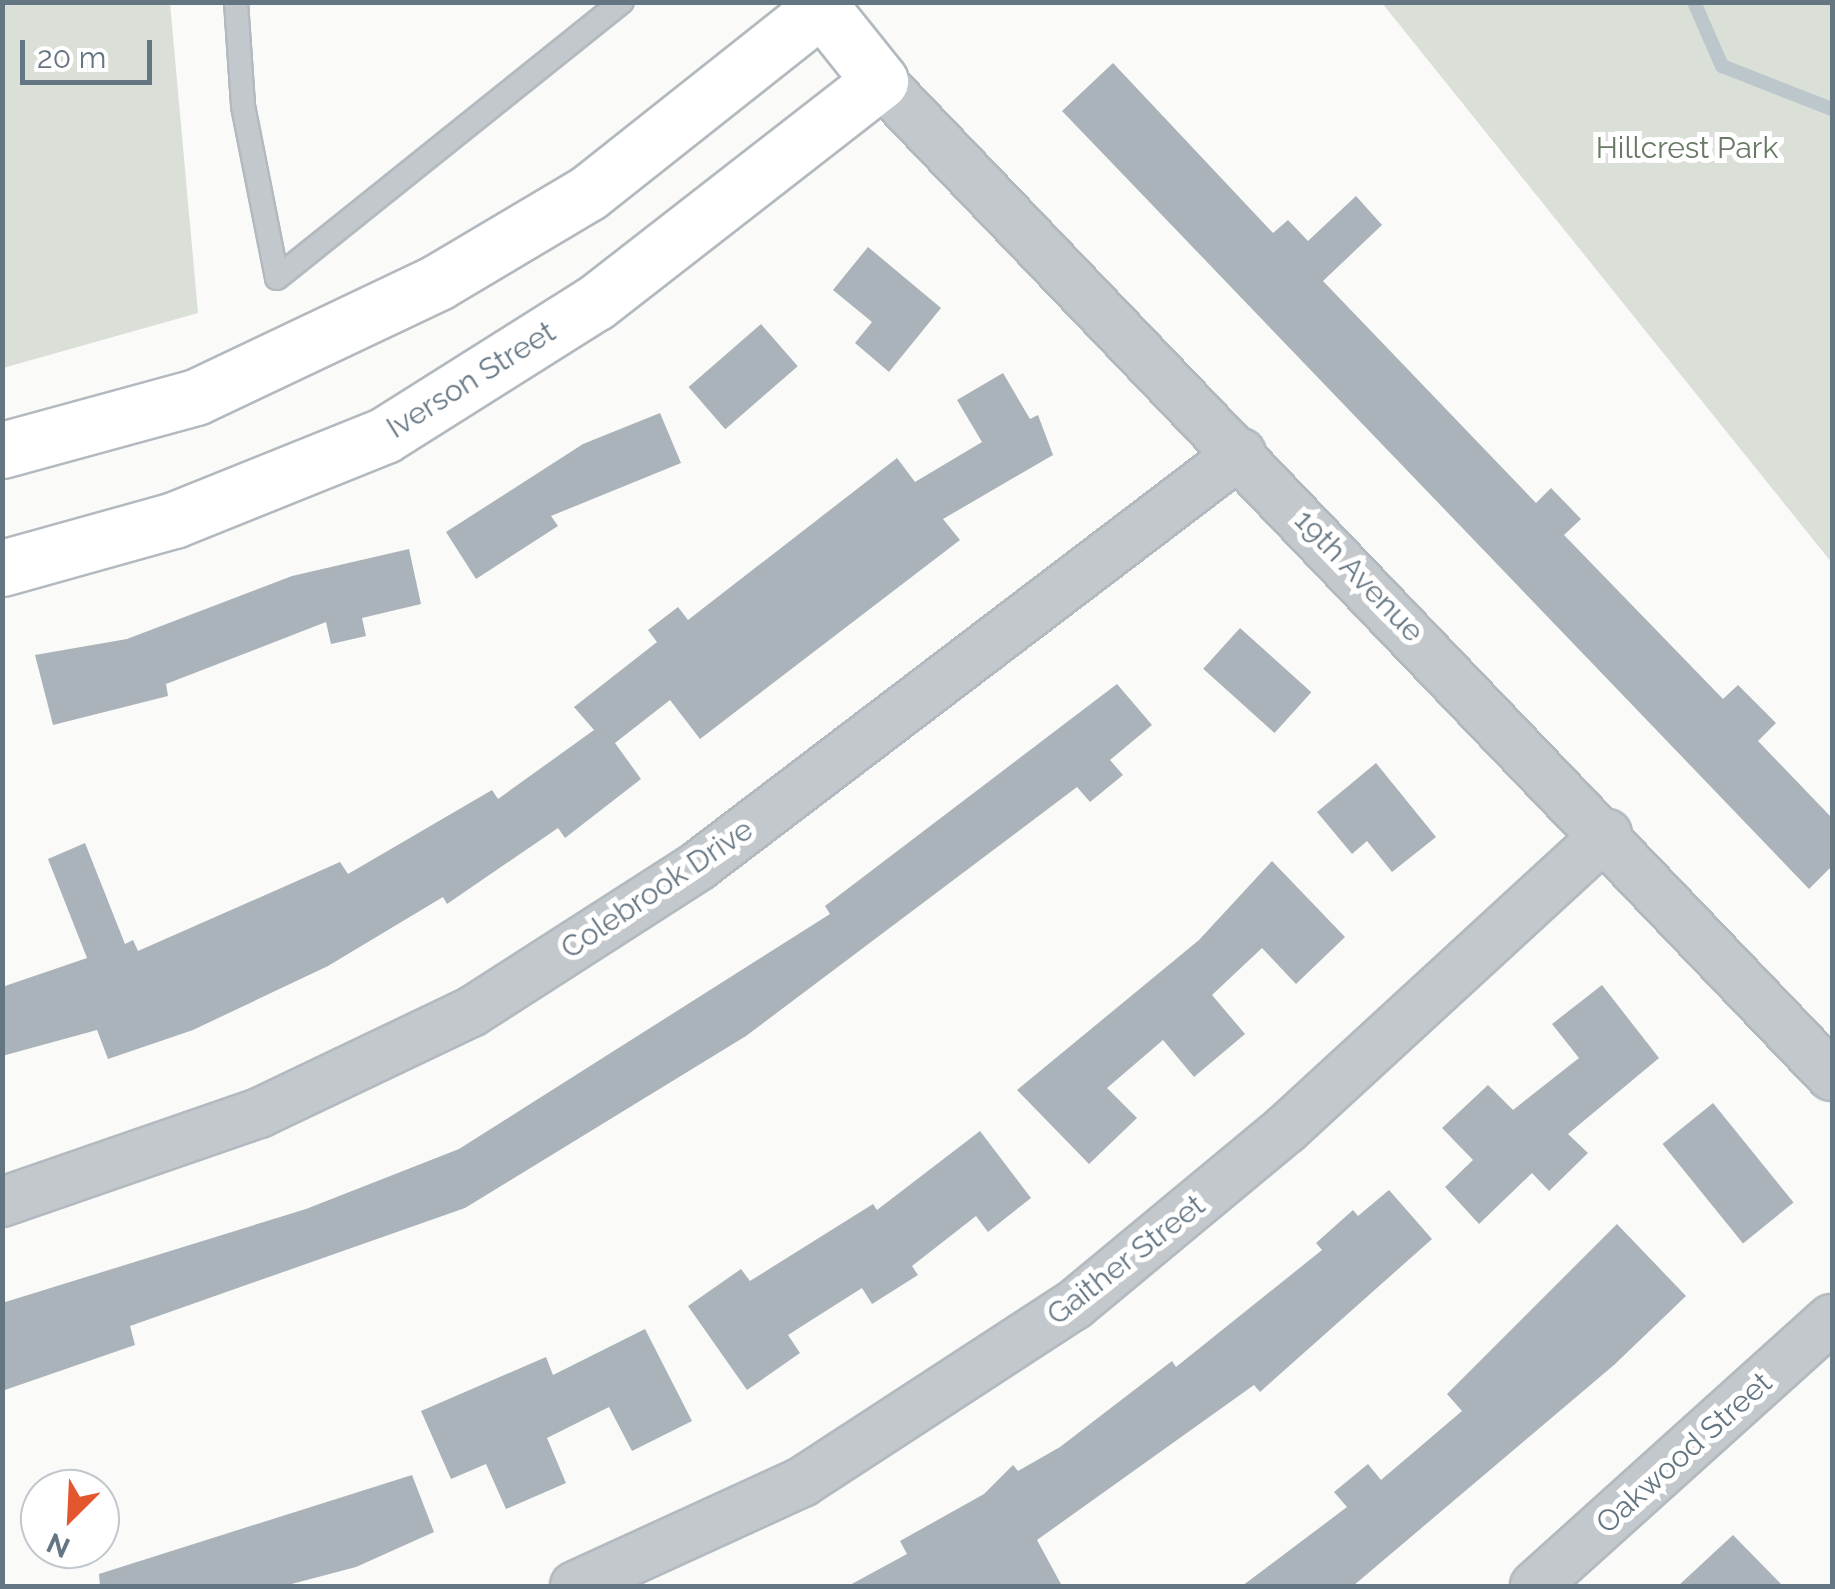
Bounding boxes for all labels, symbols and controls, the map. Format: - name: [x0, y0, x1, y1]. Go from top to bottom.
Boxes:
- scale bar: [25, 20, 158, 82]
- text: 20 m: [37, 40, 106, 75]
- park label: Hillcrest Park: [1596, 130, 1778, 166]
- street label: Iverson Street: [380, 314, 562, 446]
- street label: 19th Avenue: [1287, 502, 1431, 650]
- street label: Colebrook Drive: [554, 812, 760, 966]
- street label: Gaither Street: [1040, 1187, 1212, 1333]
- street label: Oakwood Street: [1589, 1365, 1779, 1541]
- north arrow: [20, 1469, 120, 1569]
- text: N: [42, 1526, 75, 1564]

